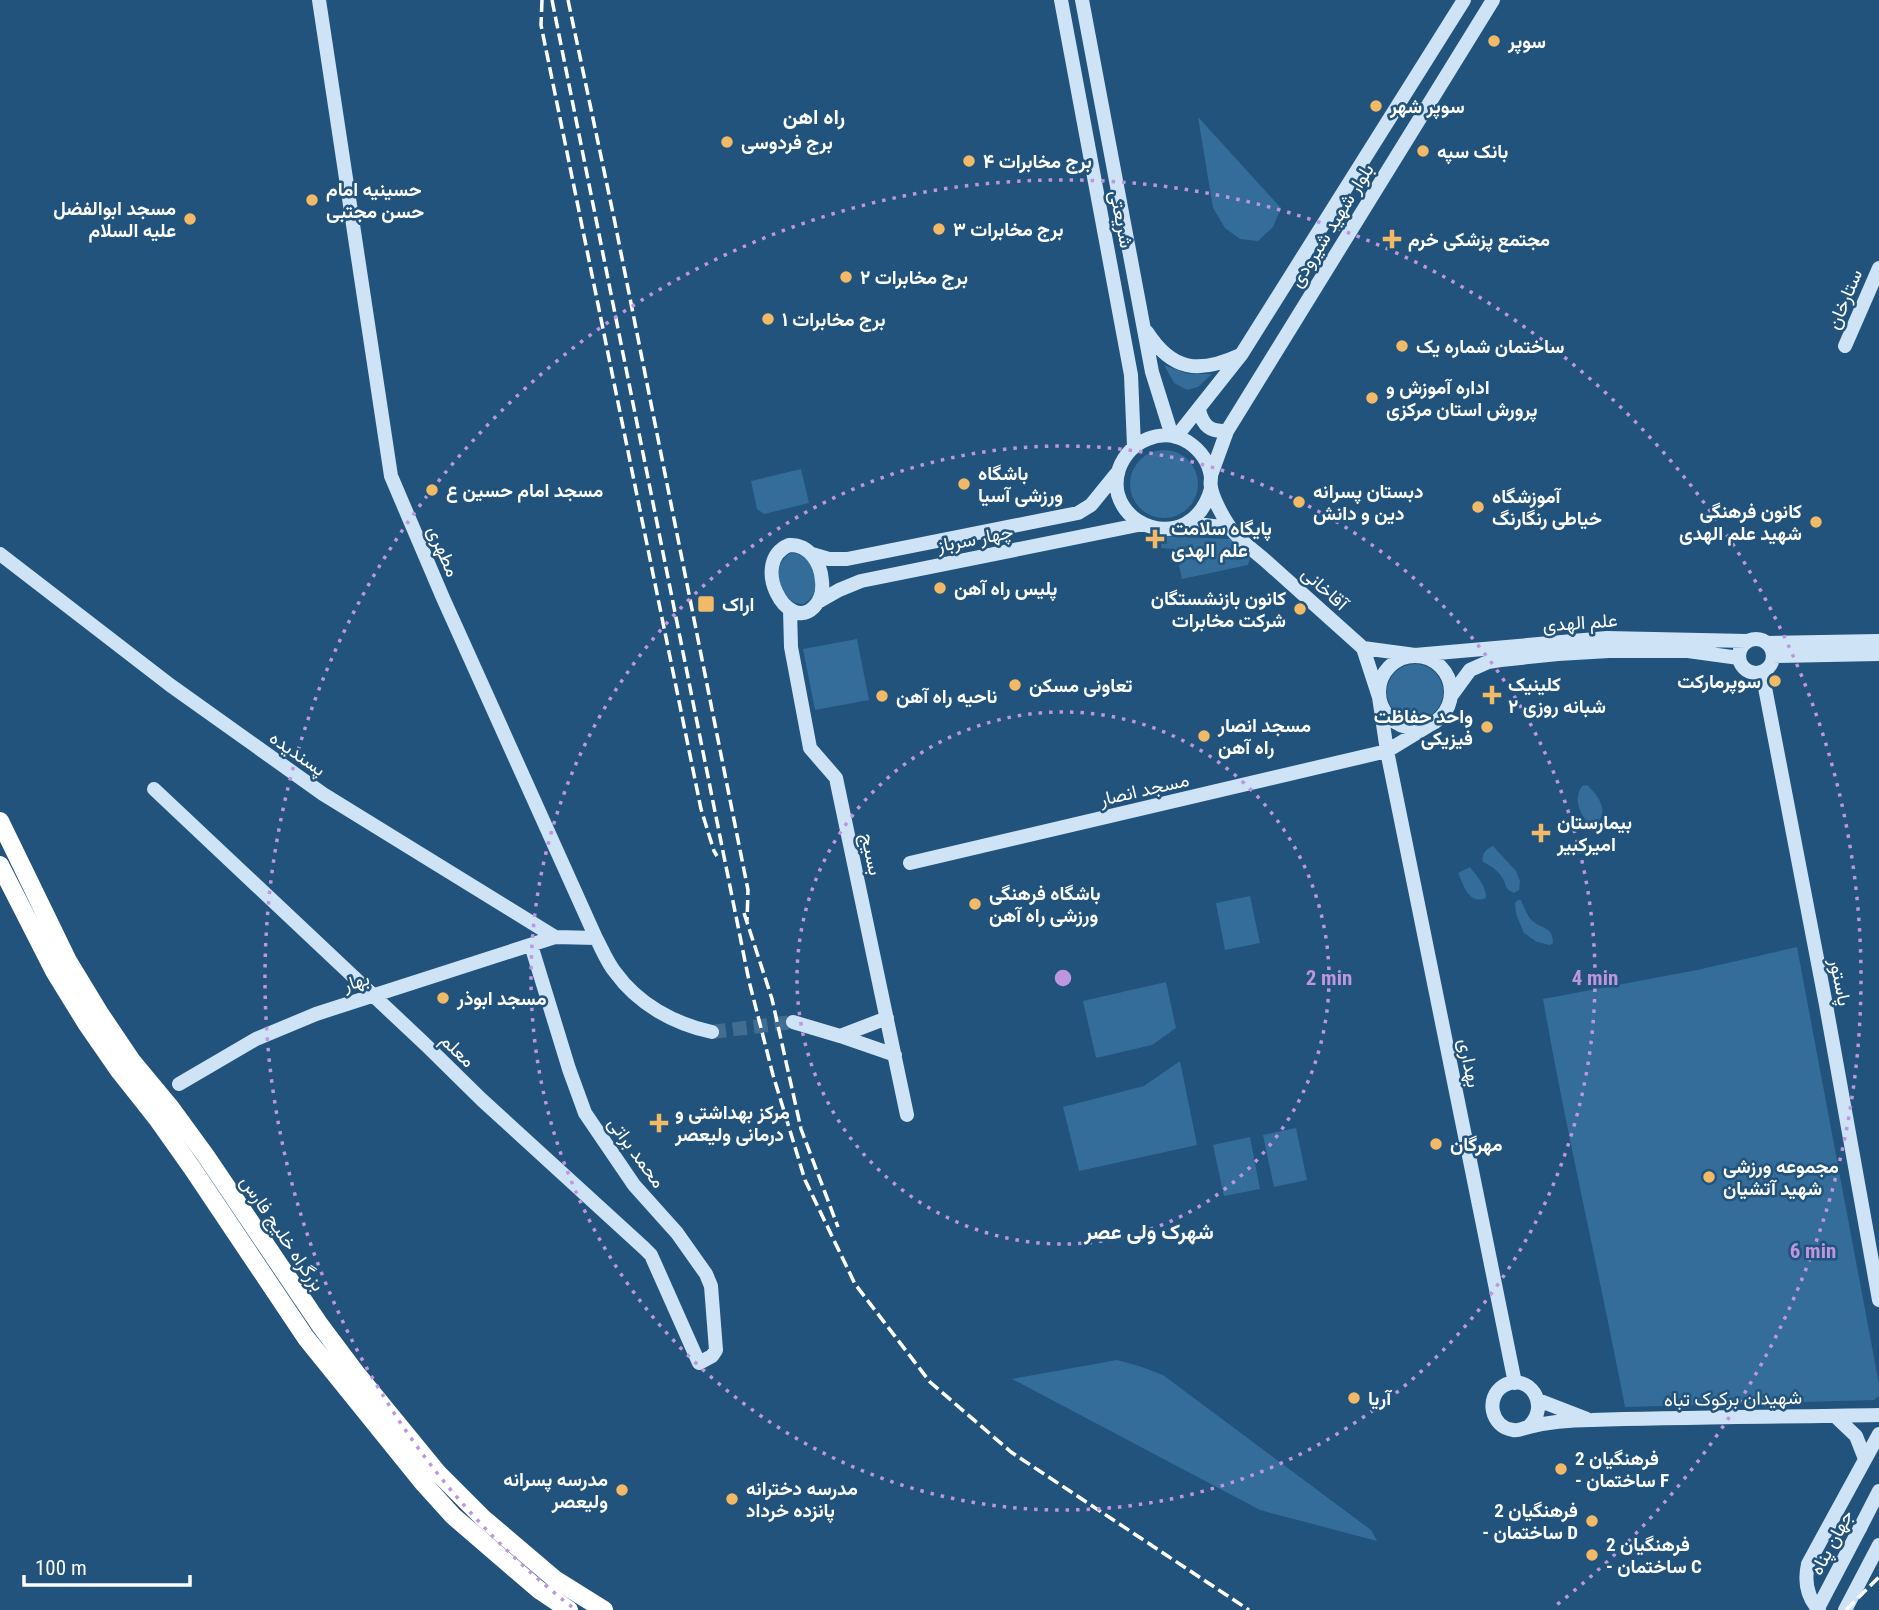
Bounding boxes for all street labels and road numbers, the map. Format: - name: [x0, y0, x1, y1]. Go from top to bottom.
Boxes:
- street label: بلوار شهید شیرودی: [1284, 159, 1379, 291]
- street label: شریعتی: [1105, 188, 1138, 250]
- street label: ستارخان: [1822, 266, 1867, 333]
- street label: چهار سرباز: [934, 520, 1015, 559]
- street label: مطهری: [423, 522, 465, 580]
- street label: آقاخانی: [1297, 562, 1354, 616]
- street label: علم الهدی: [1542, 608, 1618, 638]
- street label: پسندیده: [264, 726, 330, 783]
- street label: مسجد انصار: [1096, 768, 1191, 811]
- street label: بسیج: [854, 831, 887, 878]
- street label: پاستور: [1823, 956, 1856, 1008]
- street label: بهار: [339, 967, 372, 997]
- street label: معلم: [435, 1029, 480, 1073]
- street label: بهداری: [1453, 1037, 1486, 1090]
- street label: محمد براتی: [603, 1112, 670, 1192]
- street label: بزرگراه خلیج فارس: [234, 1171, 330, 1297]
- street label: شهیدان برکوک تباه: [1664, 1386, 1802, 1411]
- street label: جهان پناه: [1805, 1506, 1860, 1580]

